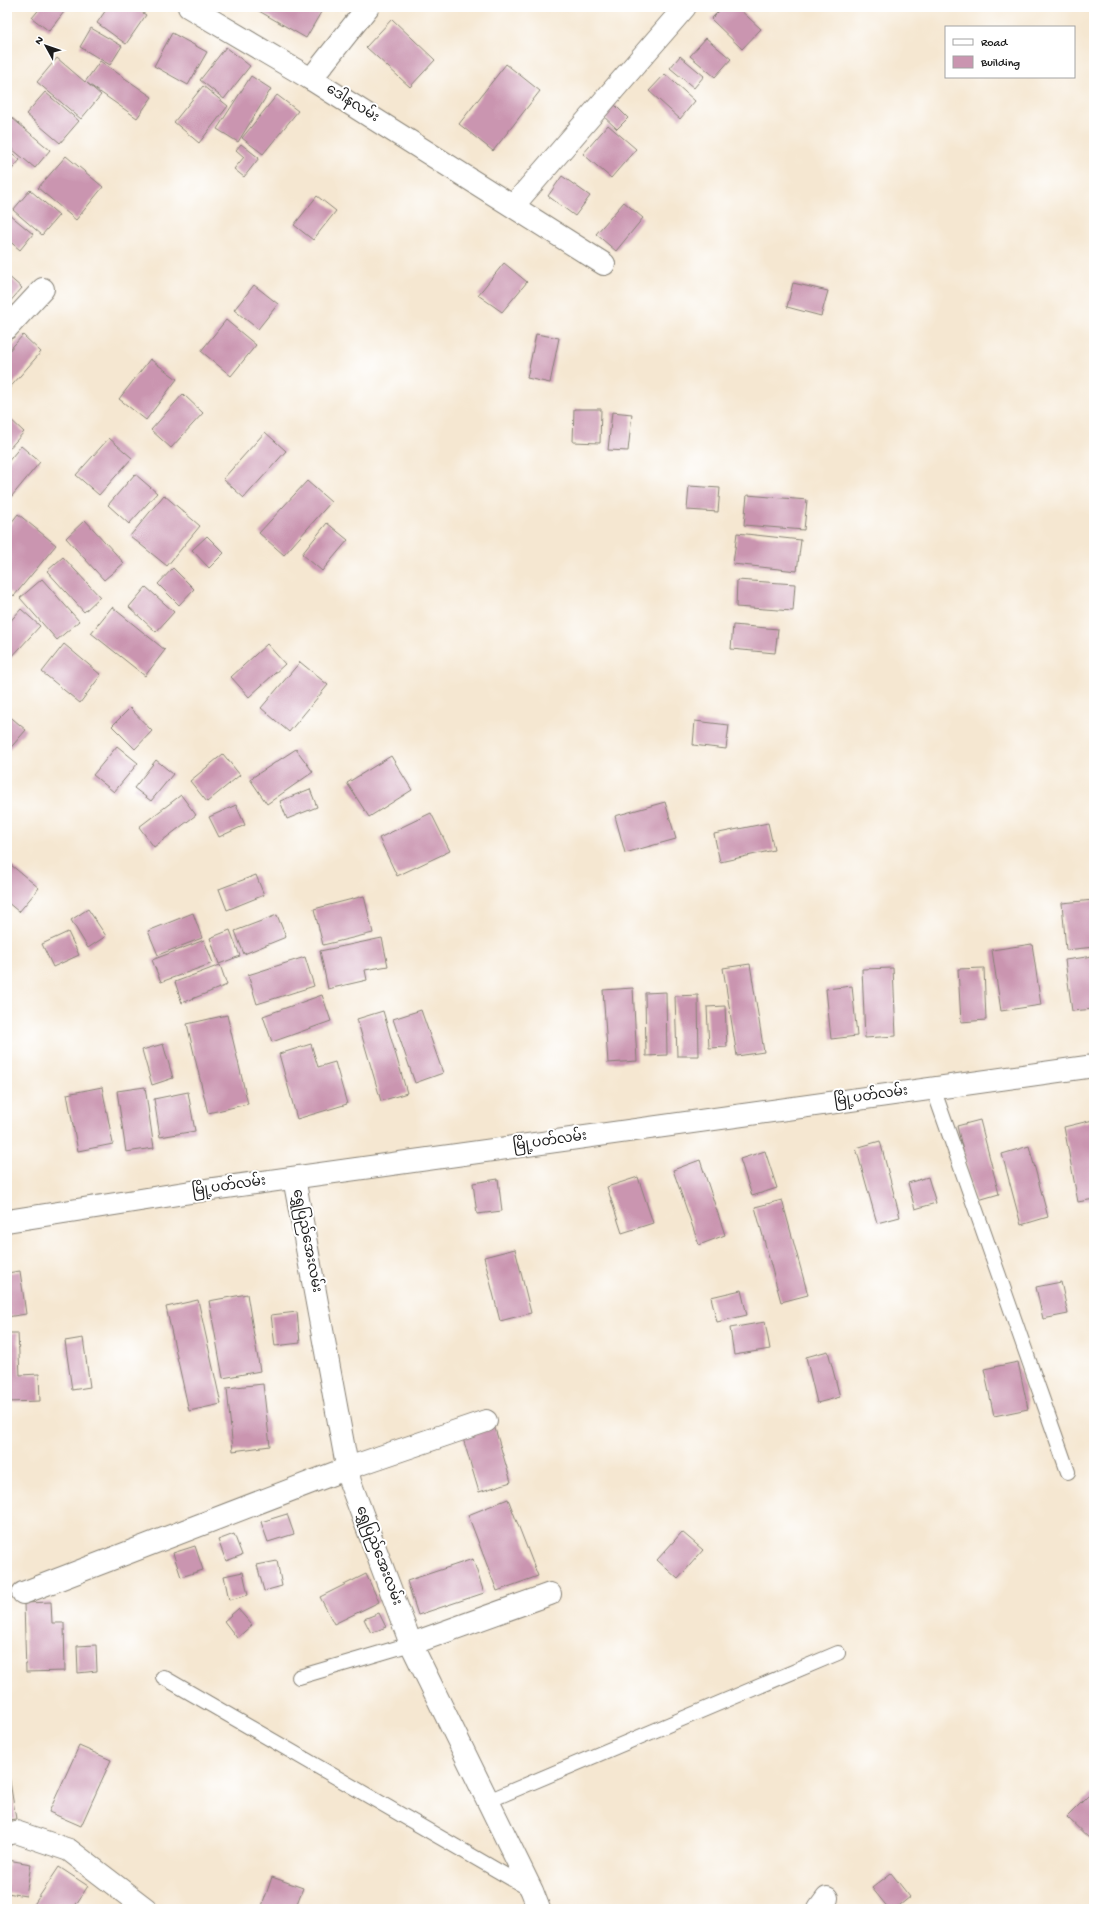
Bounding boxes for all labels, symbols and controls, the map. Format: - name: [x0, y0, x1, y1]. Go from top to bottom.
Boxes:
- north arrow: [26, 26, 66, 66]
- legend: [945, 26, 1075, 78]
- text: N: [33, 34, 47, 47]
- text: Road: [981, 37, 1008, 51]
- text: Building: [980, 57, 1020, 71]
- street label: ဒေါနလမ်း: [322, 78, 384, 128]
- street label: မြို့ပတ်လမ်း: [832, 1079, 909, 1112]
- street label: မြို့ပတ်လမ်း: [511, 1124, 588, 1157]
- street label: မြို့ပတ်လမ်း: [190, 1169, 267, 1202]
- street label: ရွှေပြည်အေးလမ်း: [287, 1187, 328, 1294]
- street label: ရွှေပြည်အေးလမ်း: [350, 1503, 408, 1608]

